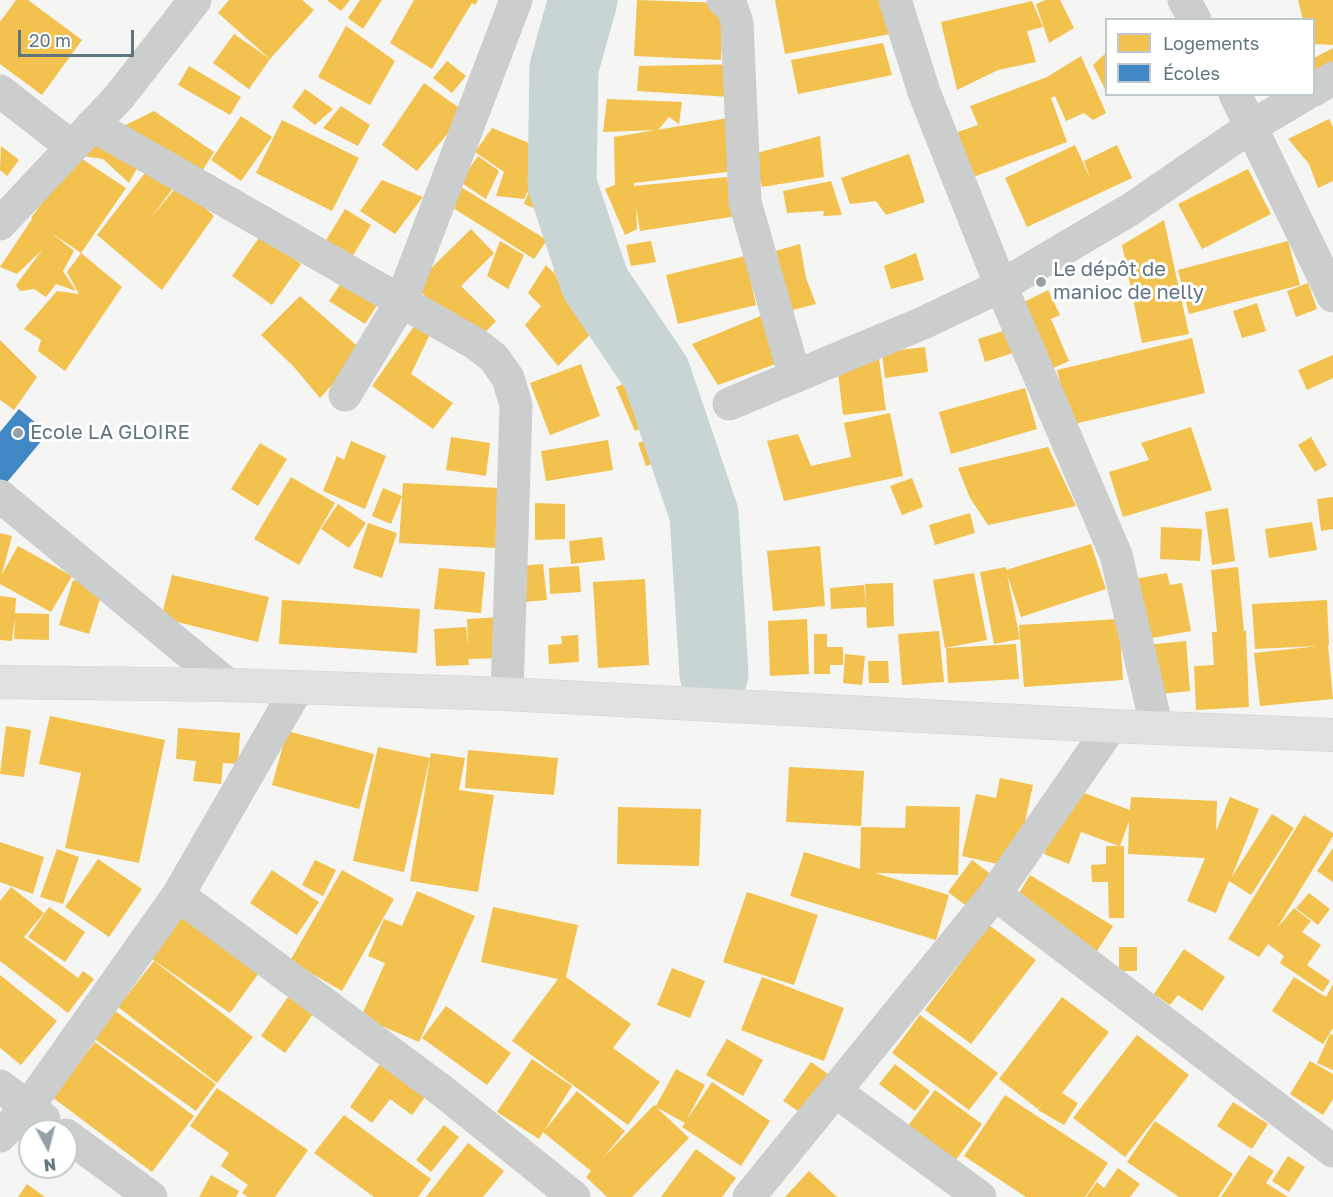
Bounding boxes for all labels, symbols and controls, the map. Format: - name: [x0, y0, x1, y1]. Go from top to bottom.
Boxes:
- scale bar: [21, 18, 136, 56]
- legend: [1105, 18, 1315, 96]
- text: 20 m: [29, 29, 71, 51]
- text: Logements: [1163, 32, 1259, 54]
- text: Écoles: [1163, 62, 1220, 84]
- place label: Le dépôt de manioc de nelly: [1053, 258, 1204, 305]
- marker: Le dépôt de manioc de nelly: [1034, 275, 1048, 289]
- place label: Ecole LA GLOIRE: [30, 421, 190, 445]
- marker: Ecole LA GLOIRE: [11, 426, 25, 440]
- north arrow: [18, 1119, 78, 1179]
- text: N: [43, 1154, 57, 1176]

